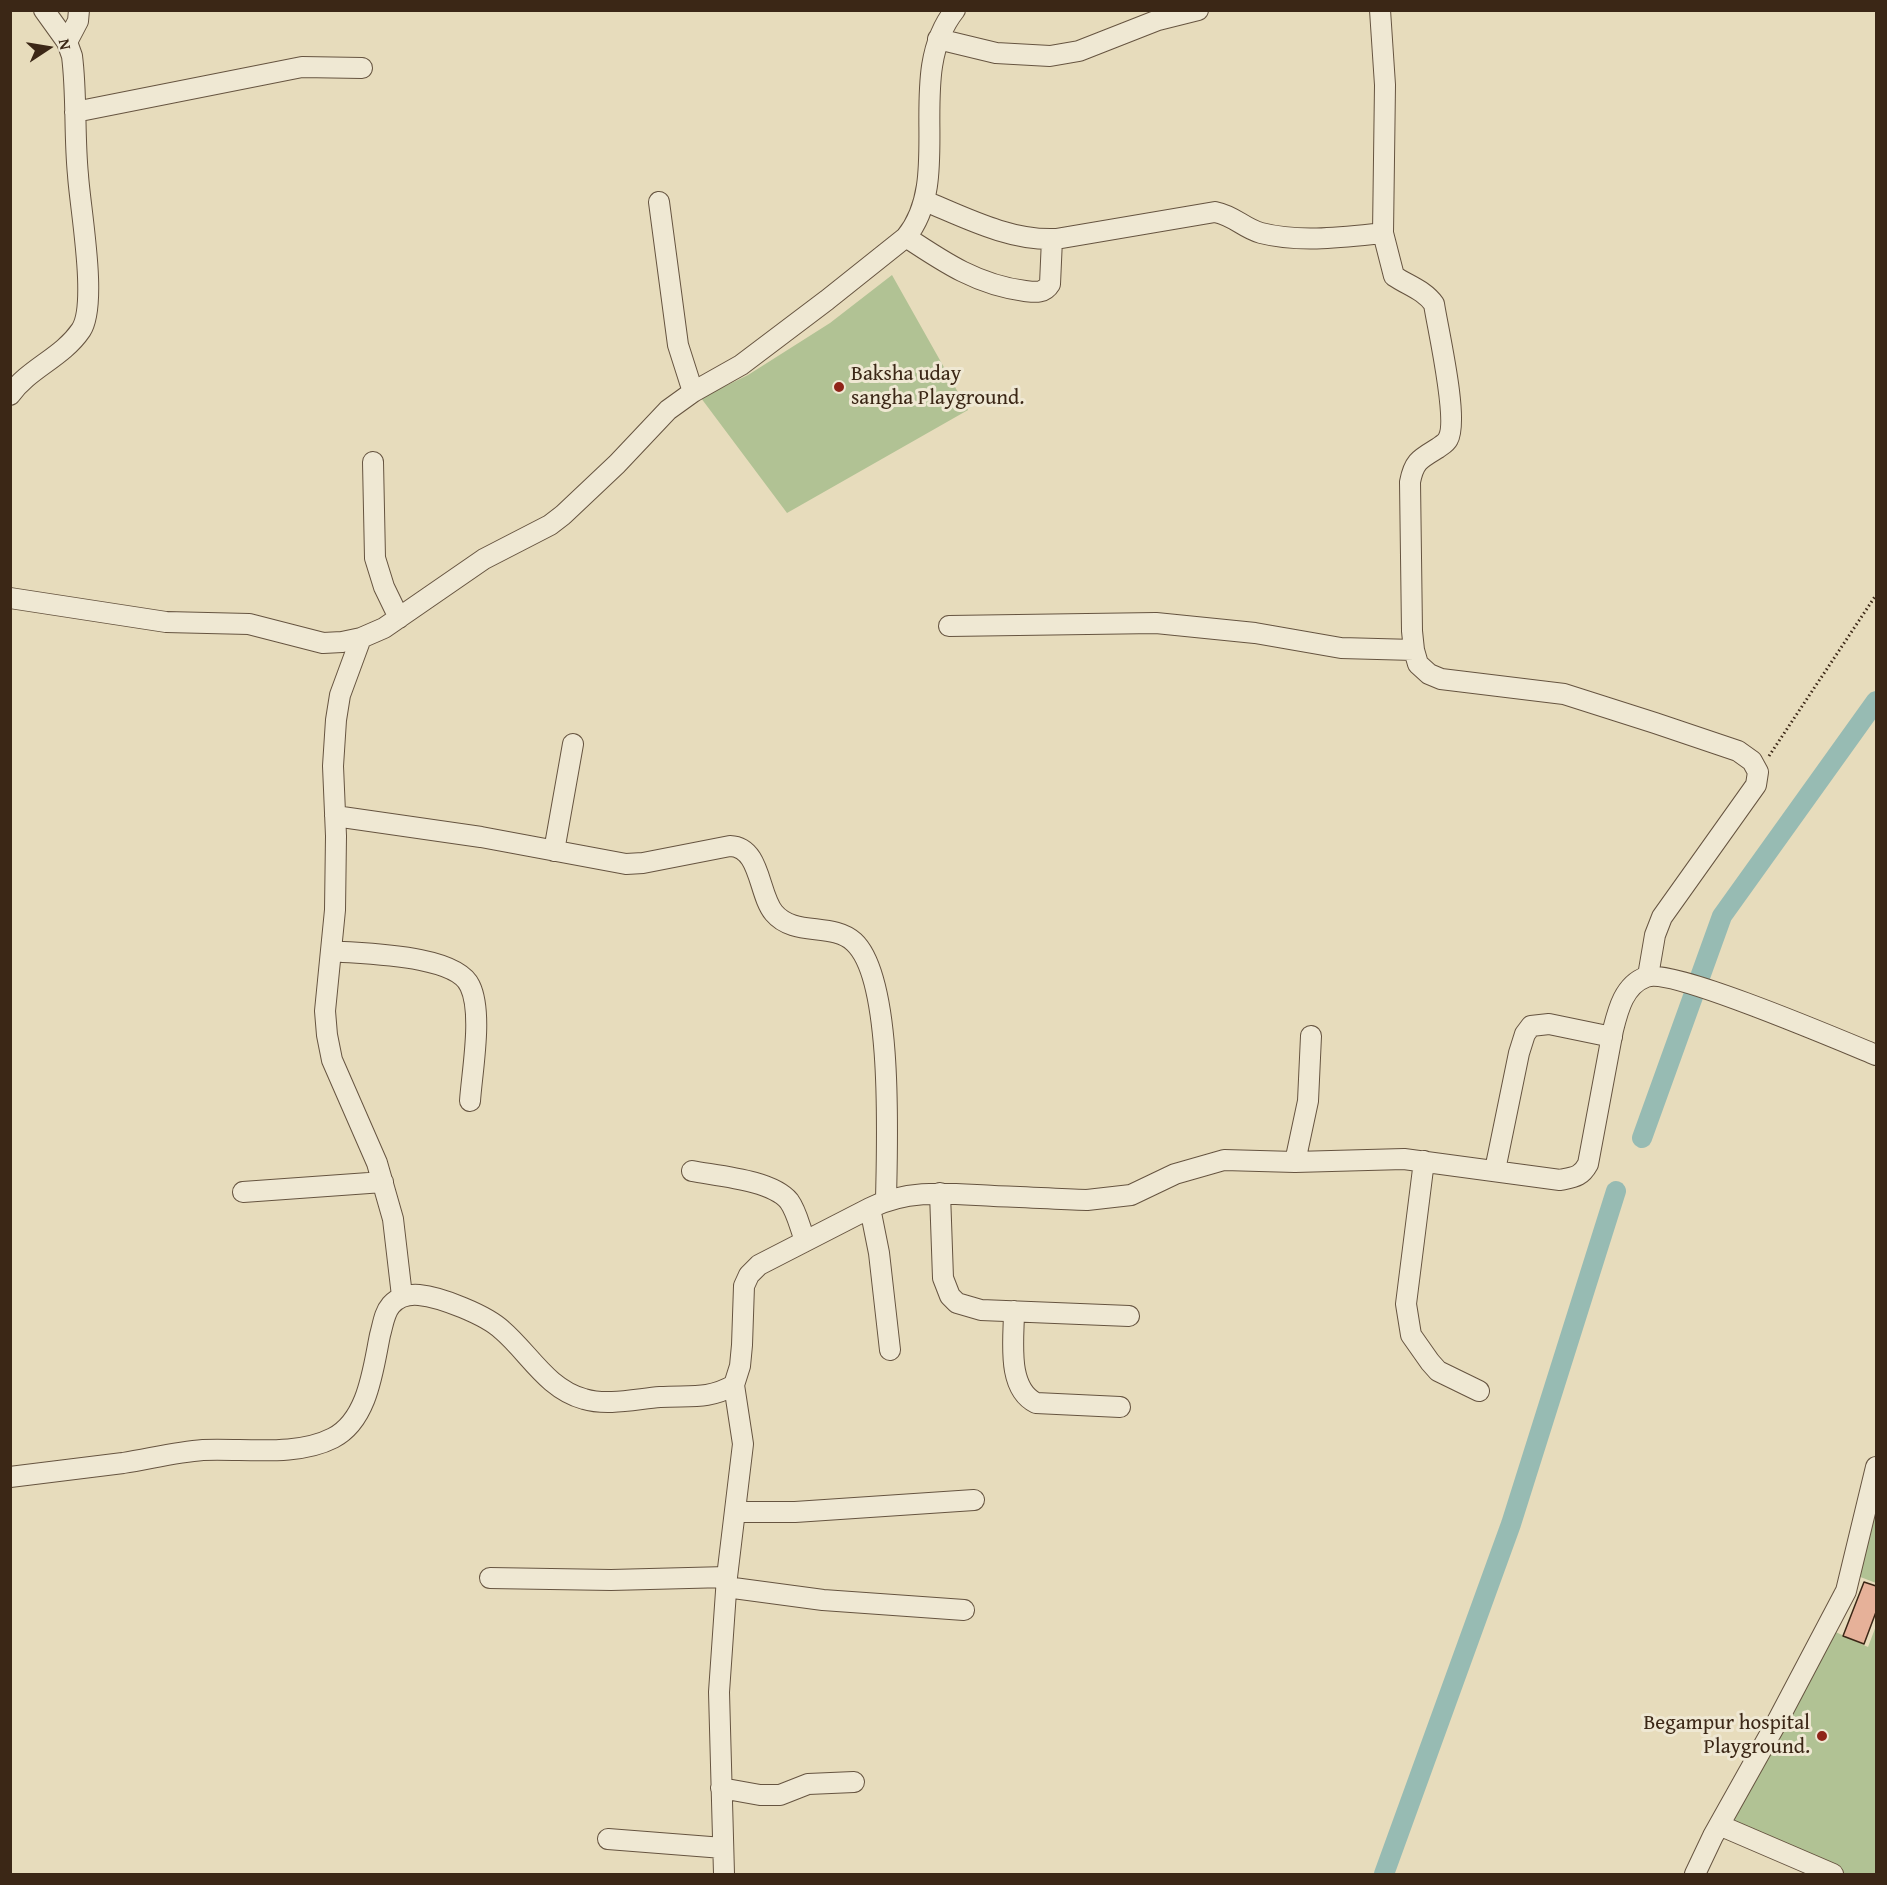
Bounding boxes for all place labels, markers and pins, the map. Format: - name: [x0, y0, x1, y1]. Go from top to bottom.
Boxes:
- place label: Baksha uday sangha Playground.: [851, 362, 1024, 412]
- marker: Baksha uday sangha Playground.: [832, 380, 846, 394]
- place label: Begampur hospital Playground.: [1643, 1711, 1810, 1761]
- marker: Begampur hospital Playground.: [1815, 1729, 1829, 1743]

